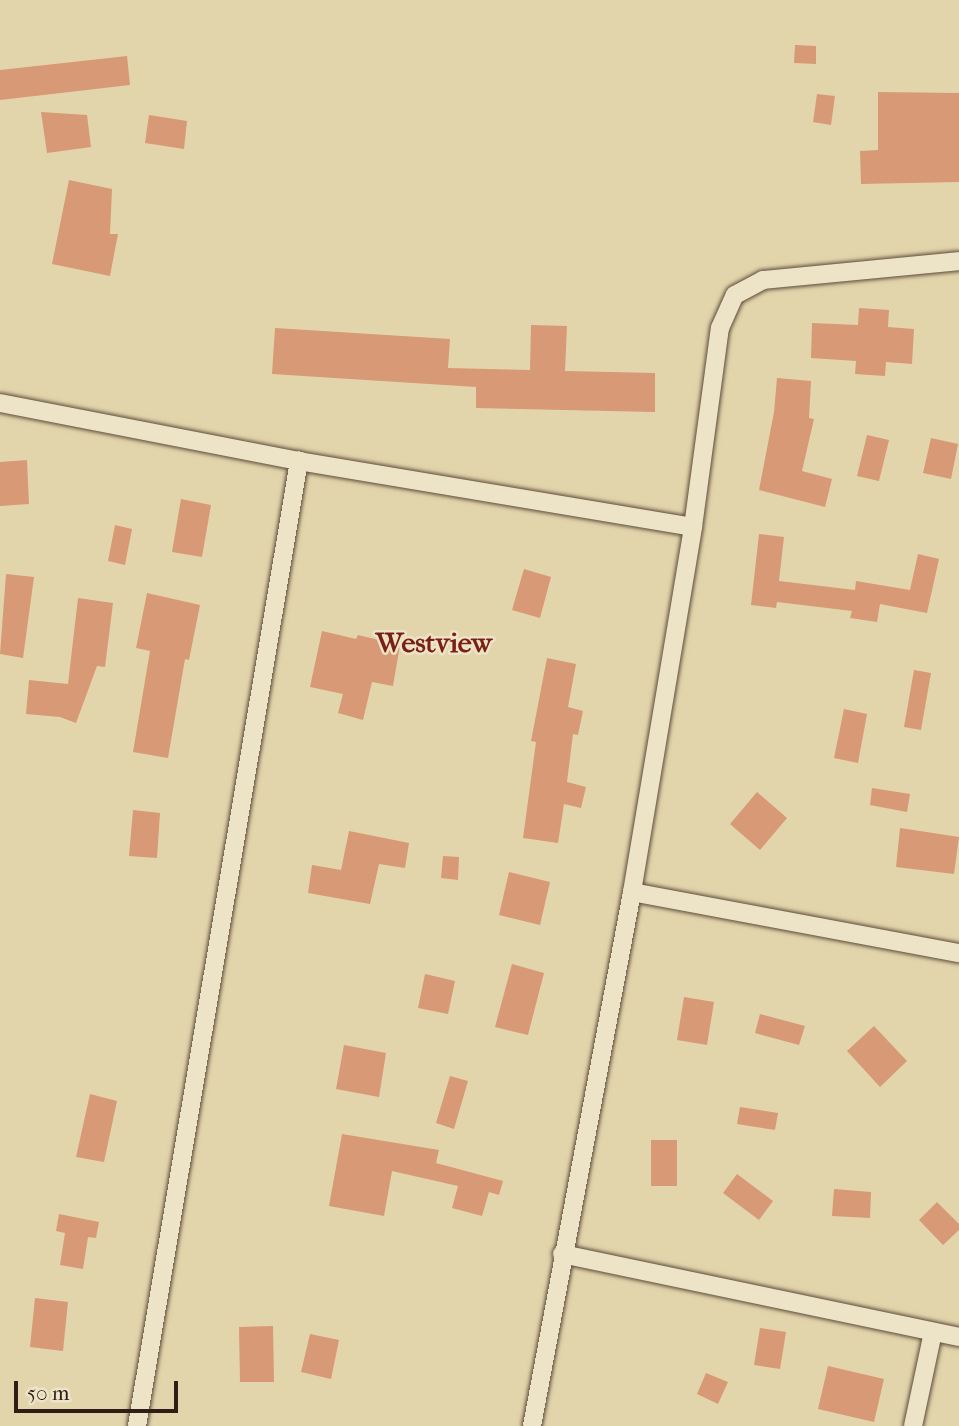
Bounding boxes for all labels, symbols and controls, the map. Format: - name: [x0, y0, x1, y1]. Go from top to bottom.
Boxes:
- district label: Westview: [376, 626, 492, 660]
- scale bar: [18, 1366, 182, 1410]
- text: 50 m: [27, 1381, 70, 1405]

